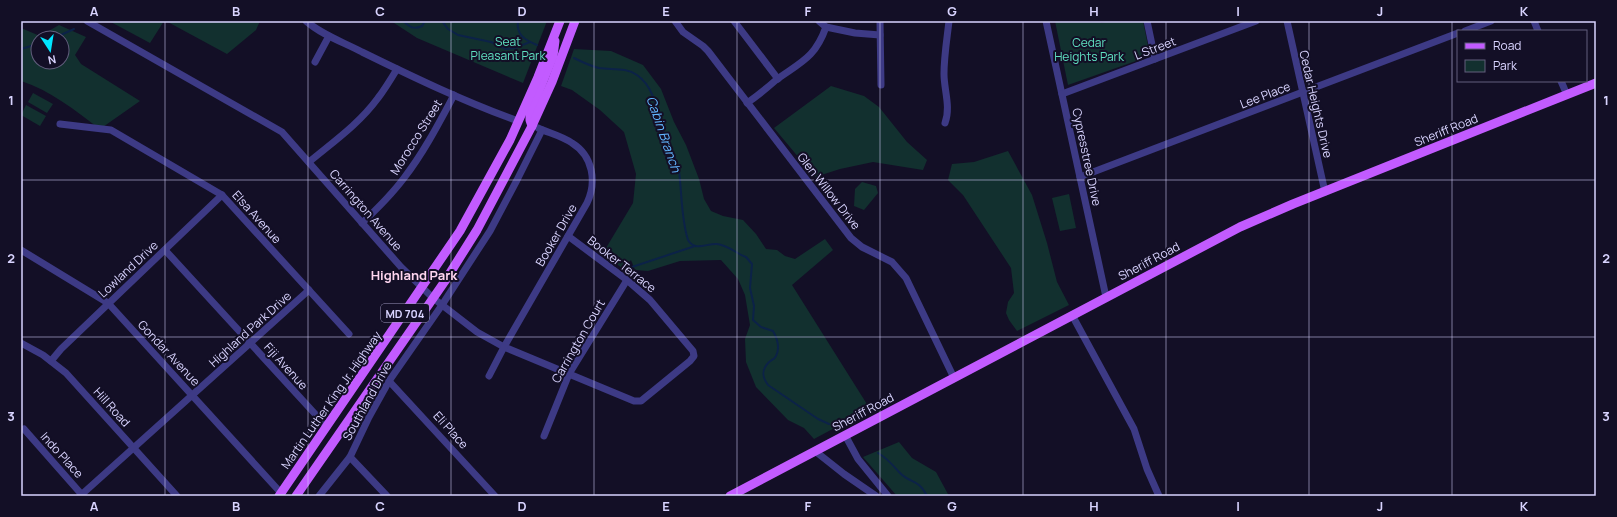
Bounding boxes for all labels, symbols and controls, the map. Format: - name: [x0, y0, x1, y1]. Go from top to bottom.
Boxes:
- text: A: [90, 2, 99, 20]
- text: B: [232, 2, 240, 20]
- text: C: [375, 2, 385, 20]
- text: D: [517, 2, 527, 20]
- text: E: [662, 2, 670, 20]
- text: F: [805, 2, 812, 20]
- text: G: [947, 2, 957, 20]
- text: H: [1089, 2, 1099, 20]
- text: I: [1236, 2, 1240, 20]
- text: J: [1377, 2, 1383, 20]
- text: K: [1520, 2, 1529, 20]
- north arrow: [30, 30, 70, 70]
- legend: [1457, 30, 1587, 82]
- street label: L Street: [1132, 32, 1178, 64]
- park label: Seat Pleasant Park: [471, 33, 546, 64]
- park label: Cedar Heights Park: [1054, 34, 1125, 65]
- text: Road: [1493, 37, 1521, 54]
- street label: Cedar Heights Drive: [1295, 49, 1337, 159]
- text: N: [47, 52, 58, 68]
- text: Park: [1493, 57, 1518, 74]
- street label: Lee Place: [1237, 78, 1293, 112]
- text: 1: [8, 91, 14, 109]
- text: 1: [1603, 91, 1609, 109]
- water label: Cabin Branch: [643, 93, 686, 176]
- street label: Morocco Street: [386, 96, 446, 178]
- street label: Cypresstree Drive: [1068, 107, 1106, 207]
- street label: Sheriff Road: [1412, 109, 1480, 151]
- street label: Glen Willow Drive: [794, 149, 864, 233]
- street label: Carrington Avenue: [326, 165, 406, 255]
- street label: Elsa Avenue: [229, 187, 285, 247]
- street label: Booker Drive: [531, 201, 581, 269]
- street label: Booker Terrace: [584, 232, 660, 296]
- street label: Lowland Drive: [94, 237, 162, 301]
- street label: Sheriff Road: [1115, 238, 1183, 284]
- text: 2: [7, 249, 15, 267]
- text: 2: [1602, 249, 1610, 267]
- district label: Highland Park: [371, 266, 458, 284]
- street label: Highland Park Drive: [205, 287, 295, 371]
- street label: Carrington Court: [547, 296, 609, 386]
- road number: MD 704: [381, 304, 429, 322]
- street label: Gondar Avenue: [134, 316, 204, 390]
- street label: Martin Luther King Jr. Highway: [277, 327, 386, 472]
- street label: Fiji Avenue: [260, 339, 312, 393]
- street label: Southland Drive: [338, 359, 396, 443]
- street label: Hill Road: [90, 384, 134, 430]
- street label: Sheriff Road: [829, 389, 897, 435]
- text: 3: [7, 407, 15, 425]
- text: 3: [1602, 407, 1610, 425]
- street label: Eli Place: [430, 408, 472, 452]
- street label: Indo Place: [37, 428, 87, 482]
- text: A: [90, 497, 99, 515]
- text: B: [232, 497, 240, 515]
- text: C: [375, 497, 385, 515]
- text: D: [517, 497, 527, 515]
- text: E: [662, 497, 670, 515]
- text: F: [805, 497, 812, 515]
- text: G: [947, 497, 957, 515]
- text: H: [1089, 497, 1099, 515]
- text: I: [1236, 497, 1240, 515]
- text: J: [1377, 497, 1383, 515]
- text: K: [1520, 497, 1529, 515]

